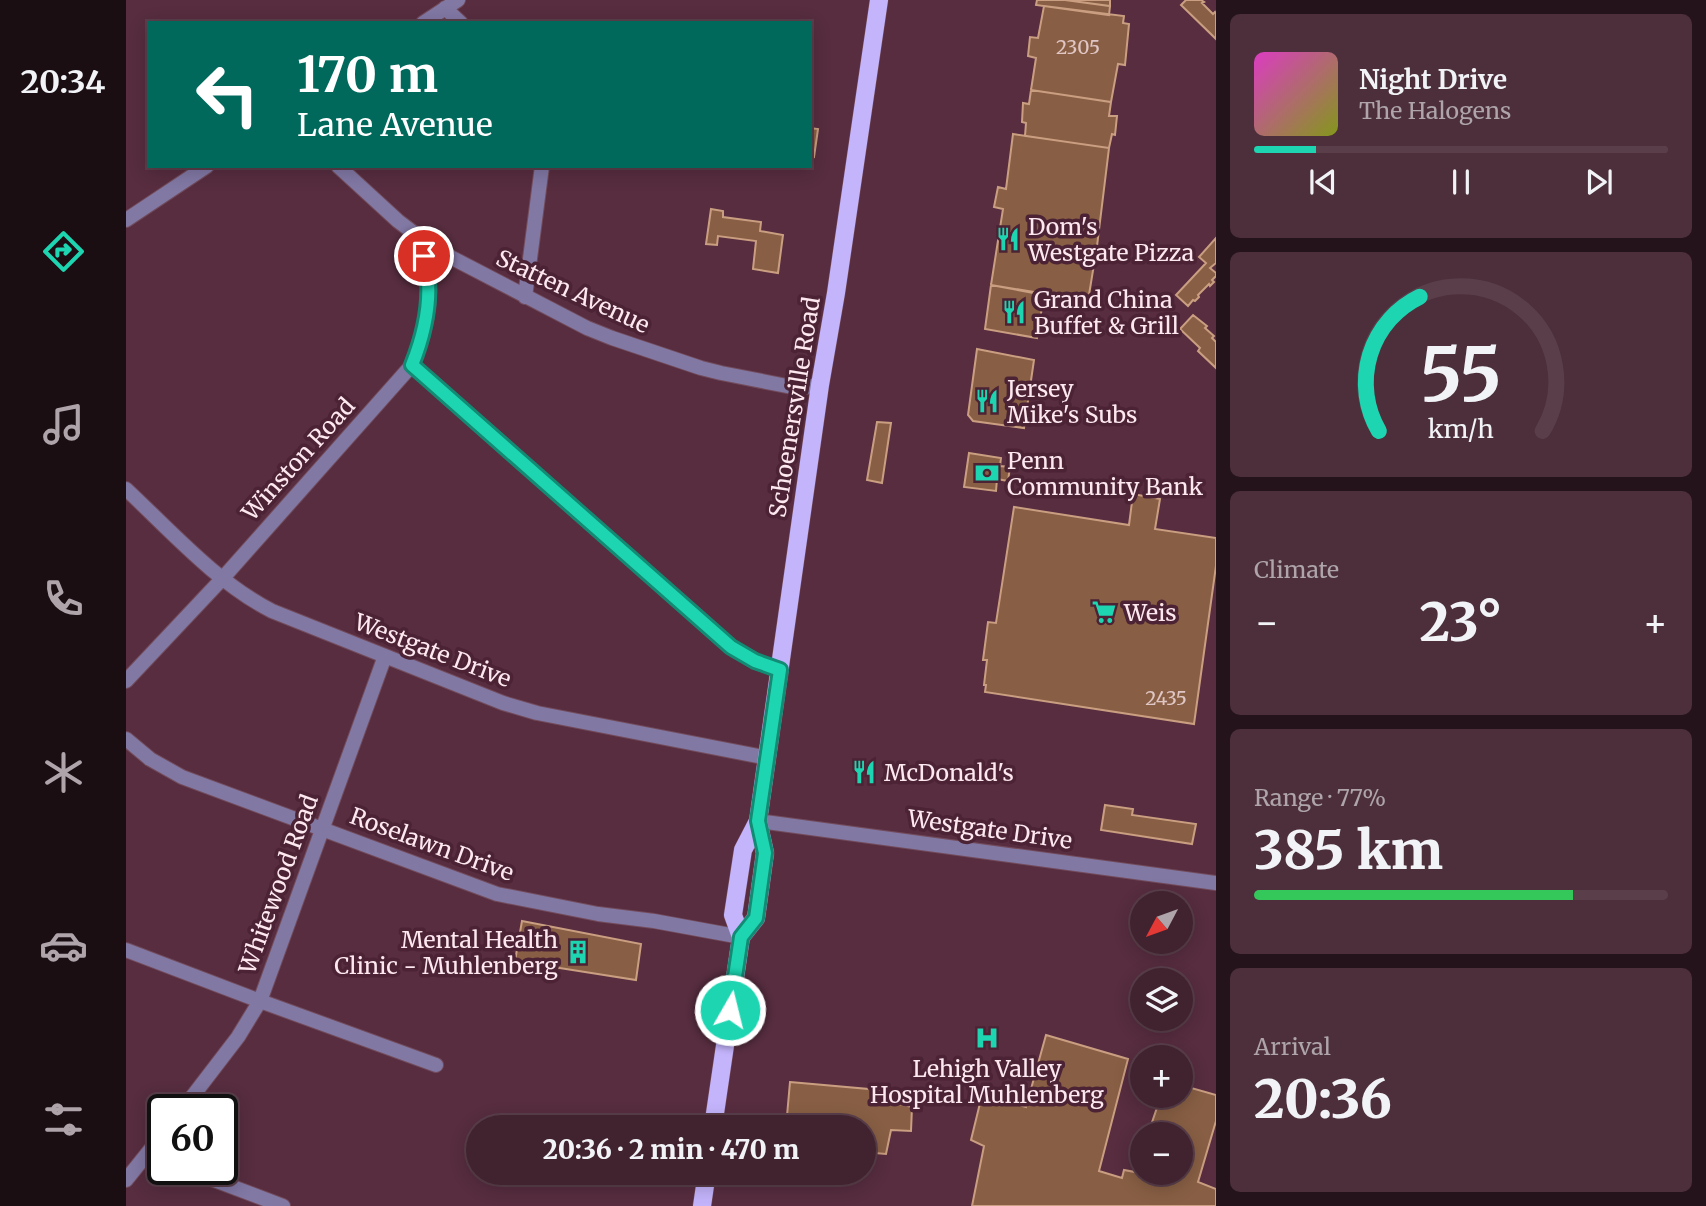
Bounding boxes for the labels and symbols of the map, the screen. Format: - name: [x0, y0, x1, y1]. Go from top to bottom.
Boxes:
- house number: 2305: [1056, 35, 1100, 59]
- place label: Dom's Westgate Pizza: [1027, 212, 1194, 267]
- restaurant icon: Dom's Westgate Pizza: [994, 225, 1022, 253]
- pin: [394, 226, 454, 286]
- street label: Statten Avenue: [492, 243, 654, 339]
- place label: Grand China Buffet & Grill: [1034, 285, 1179, 340]
- street label: Schoenersville Road: [762, 294, 826, 519]
- restaurant icon: Grand China Buffet & Grill: [1000, 298, 1028, 326]
- place label: Jersey Mike's Subs: [1006, 374, 1137, 429]
- restaurant icon: Jersey Mike's Subs: [973, 387, 1001, 415]
- street label: Winston Road: [235, 392, 361, 527]
- place label: Penn Community Bank: [1007, 446, 1203, 501]
- bank icon: Penn Community Bank: [973, 459, 1001, 487]
- supermarket icon: Weis: [1090, 598, 1118, 626]
- place label: Weis: [1123, 598, 1177, 627]
- street label: Westgate Drive: [350, 606, 516, 693]
- house number: 2435: [1145, 686, 1187, 710]
- restaurant icon: McDonald's: [850, 758, 878, 786]
- place label: McDonald's: [884, 758, 1014, 787]
- street label: Whitewood Road: [232, 790, 324, 979]
- street label: Roselawn Drive: [346, 801, 518, 887]
- street label: Westgate Drive: [905, 803, 1074, 855]
- north arrow: [1130, 891, 1194, 954]
- place label: Mental Health Clinic - Muhlenberg: [334, 925, 558, 980]
- building icon: Mental Health Clinic - Muhlenberg: [564, 938, 592, 966]
- position arrow: [693, 973, 767, 1047]
- hospital icon: Lehigh Valley Hospital Muhlenberg: [973, 1024, 1001, 1052]
- place label: Lehigh Valley Hospital Muhlenberg: [870, 1054, 1104, 1109]
- speed limit sign: 60: [147, 1094, 238, 1185]

